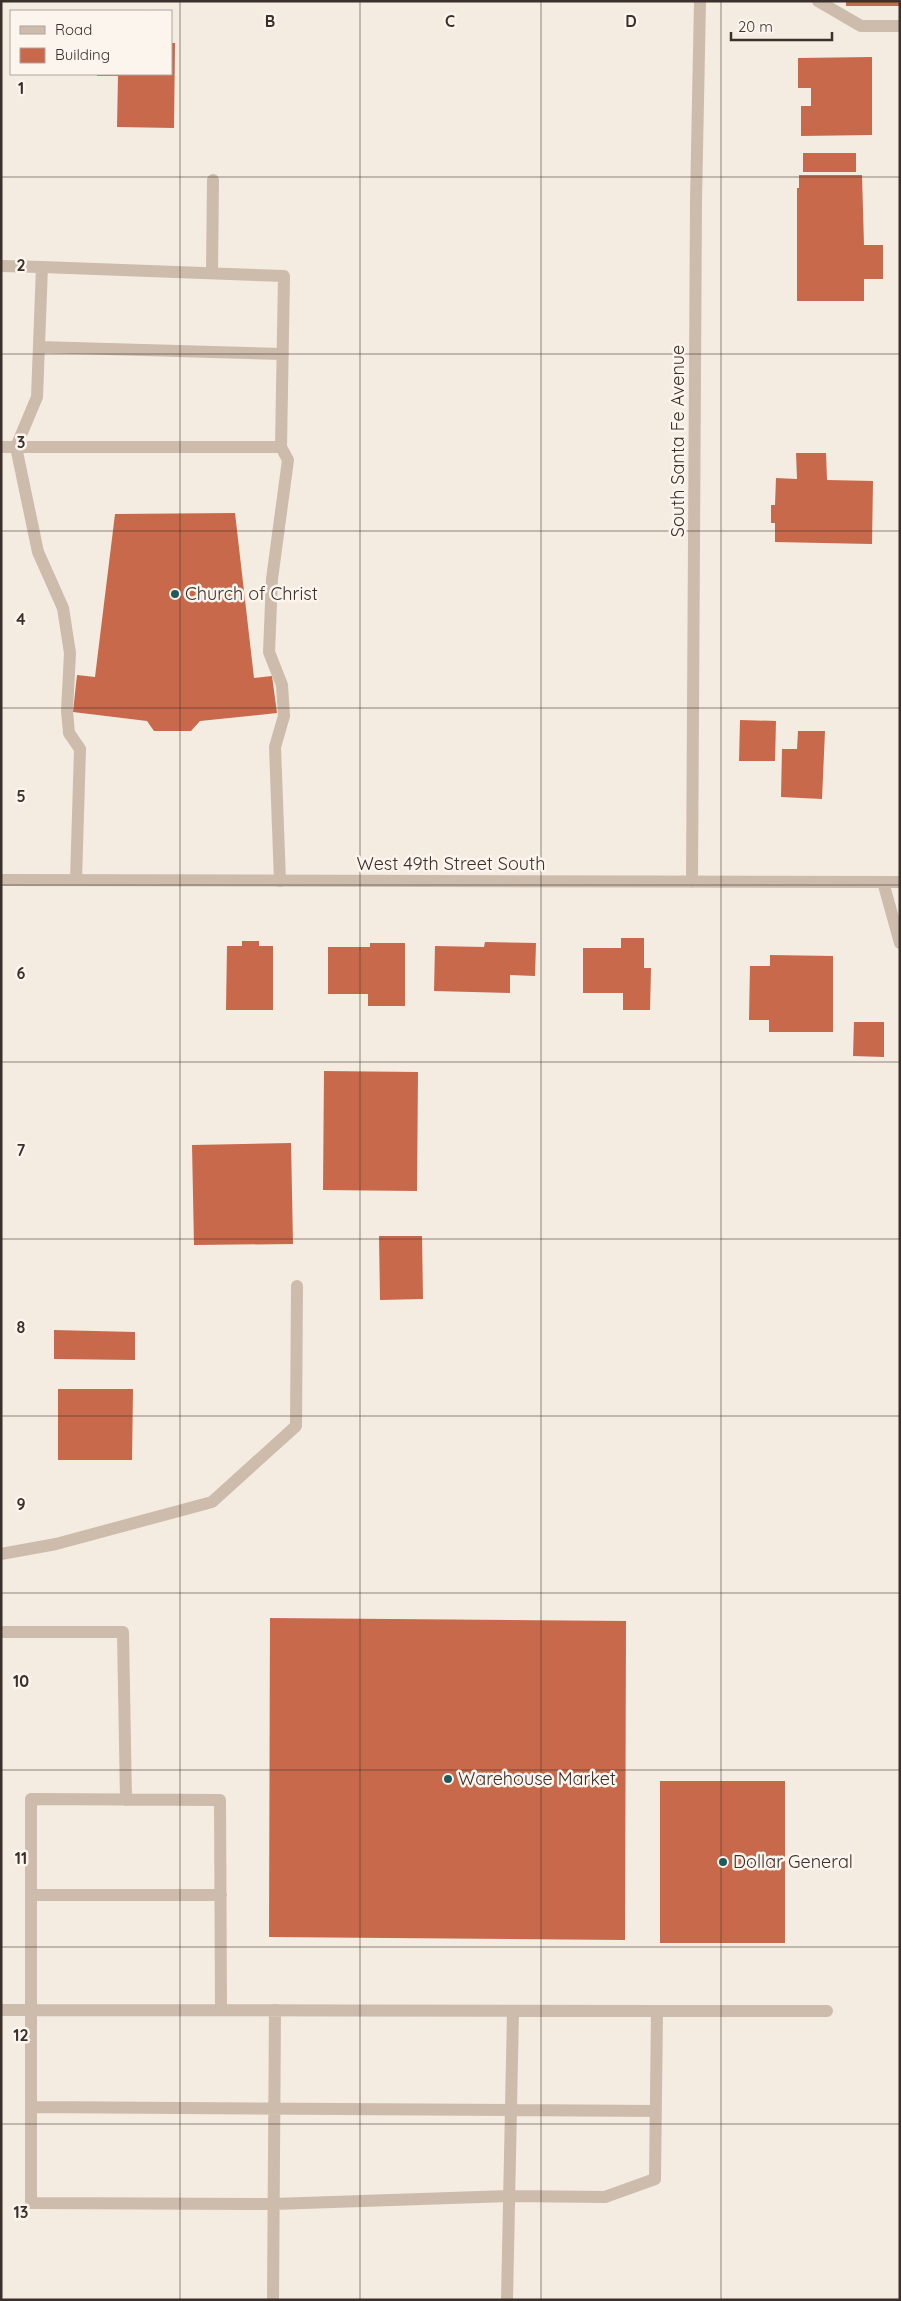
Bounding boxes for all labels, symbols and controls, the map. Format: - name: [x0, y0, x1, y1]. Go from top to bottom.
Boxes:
- legend: [10, 10, 172, 75]
- scale bar: [731, 10, 832, 42]
- text: B: [265, 11, 275, 31]
- text: C: [445, 11, 455, 31]
- text: D: [625, 11, 637, 31]
- text: 20 m: [738, 17, 773, 36]
- text: Road: [55, 20, 92, 39]
- text: Building: [55, 45, 110, 64]
- text: 1: [18, 78, 24, 98]
- text: 2: [16, 255, 26, 275]
- street label: South Santa Fe Avenue: [666, 345, 689, 537]
- text: 3: [17, 432, 25, 452]
- place label: Church of Christ: [185, 582, 318, 605]
- marker: Church of Christ: [169, 588, 181, 600]
- text: 4: [16, 609, 26, 629]
- text: 5: [16, 786, 26, 806]
- street label: West 49th Street South: [357, 852, 545, 875]
- text: 6: [17, 963, 26, 983]
- text: 7: [17, 1140, 26, 1160]
- text: 8: [17, 1317, 26, 1337]
- text: 9: [16, 1494, 26, 1514]
- text: 10: [13, 1671, 29, 1691]
- place label: Warehouse Market: [458, 1767, 616, 1790]
- marker: Warehouse Market: [442, 1773, 454, 1785]
- text: 11: [15, 1848, 27, 1868]
- place label: Dollar General: [733, 1850, 853, 1873]
- marker: Dollar General: [717, 1856, 729, 1868]
- text: 12: [13, 2025, 29, 2045]
- text: 13: [14, 2202, 28, 2222]

